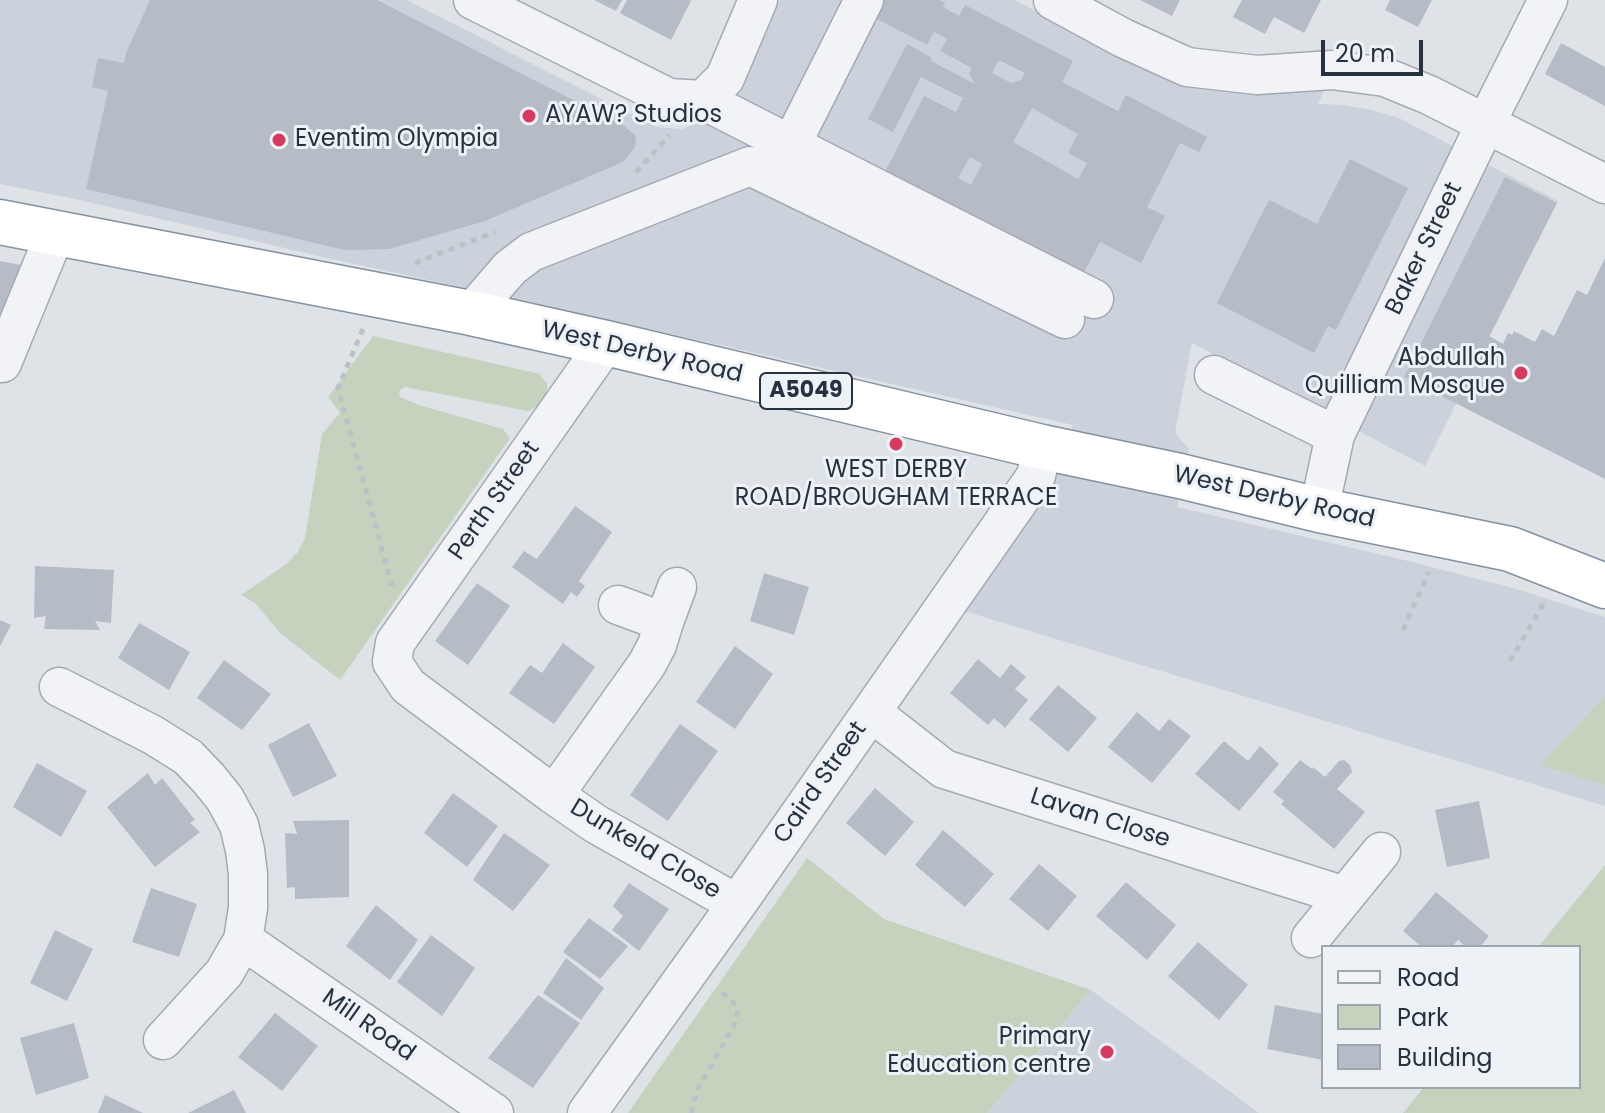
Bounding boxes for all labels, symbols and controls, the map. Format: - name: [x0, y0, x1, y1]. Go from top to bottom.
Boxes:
- scale bar: [1325, 24, 1427, 74]
- text: 20 m: [1335, 37, 1395, 70]
- place label: AYAW? Studios: [545, 102, 722, 130]
- marker: AYAW? Studios: [520, 107, 538, 125]
- place label: Eventim Olympia: [295, 126, 498, 154]
- marker: Eventim Olympia: [270, 131, 288, 149]
- street label: Baker Street: [1381, 178, 1469, 320]
- street label: West Derby Road: [539, 316, 745, 390]
- place label: Abdullah Quilliam Mosque: [1305, 345, 1505, 401]
- marker: Abdullah Quilliam Mosque: [1512, 364, 1530, 382]
- road number: A5049: [760, 373, 852, 409]
- marker: WEST DERBY ROAD/BROUGHAM TERRACE: [887, 435, 905, 453]
- street label: Perth Street: [443, 436, 547, 566]
- place label: WEST DERBY ROAD/BROUGHAM TERRACE: [735, 457, 1057, 513]
- street label: West Derby Road: [1171, 461, 1377, 535]
- street label: Caird Street: [768, 716, 874, 850]
- street label: Lavan Close: [1026, 783, 1174, 855]
- street label: Dunkeld Close: [564, 794, 726, 906]
- legend: [1321, 945, 1581, 1089]
- text: Road: [1397, 961, 1459, 994]
- street label: Mill Road: [316, 983, 420, 1069]
- text: Park: [1397, 1001, 1448, 1034]
- place label: Primary Education centre: [887, 1024, 1091, 1080]
- text: Building: [1397, 1041, 1493, 1074]
- marker: Primary Education centre: [1098, 1043, 1116, 1061]

